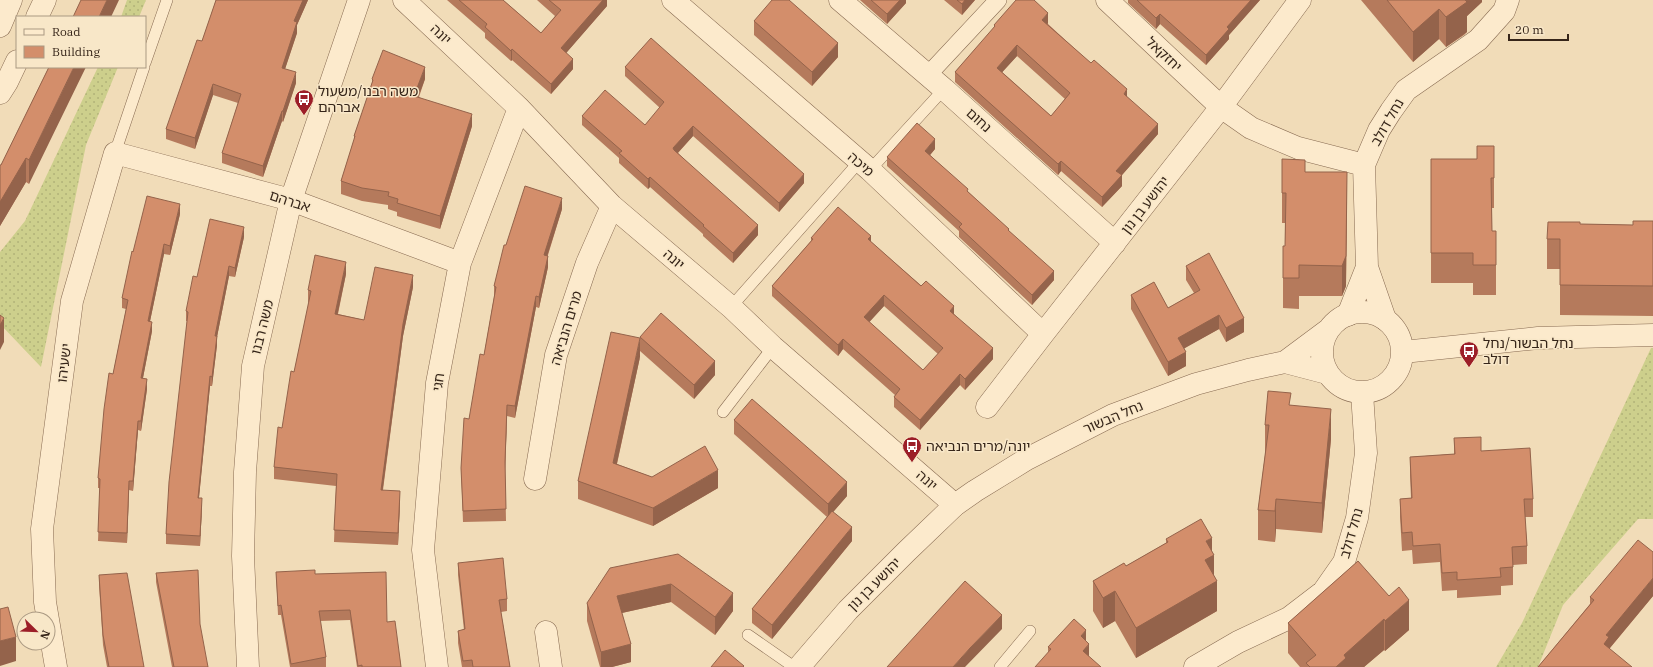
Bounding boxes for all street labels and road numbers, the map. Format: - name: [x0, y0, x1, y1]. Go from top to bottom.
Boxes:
- street label: יונה: [427, 20, 455, 48]
- street label: יחזקאל: [1142, 33, 1186, 75]
- street label: נחל דולב: [1366, 95, 1408, 149]
- street label: נחום: [962, 104, 996, 136]
- street label: מיכה: [844, 148, 878, 180]
- street label: יהושע בן נון: [1117, 172, 1173, 238]
- street label: אברהם: [267, 186, 313, 216]
- street label: יונה: [660, 245, 688, 273]
- street label: מרים הנביאה: [546, 289, 586, 367]
- street label: משה רבנו: [247, 298, 277, 356]
- street label: ישעיהו: [53, 342, 75, 384]
- street label: חגי: [428, 372, 448, 392]
- street label: נחל הבשור: [1080, 396, 1146, 438]
- street label: יונה: [913, 466, 941, 494]
- street label: נחל דולב: [1335, 506, 1367, 560]
- street label: יהושע בן נון: [843, 553, 905, 615]

